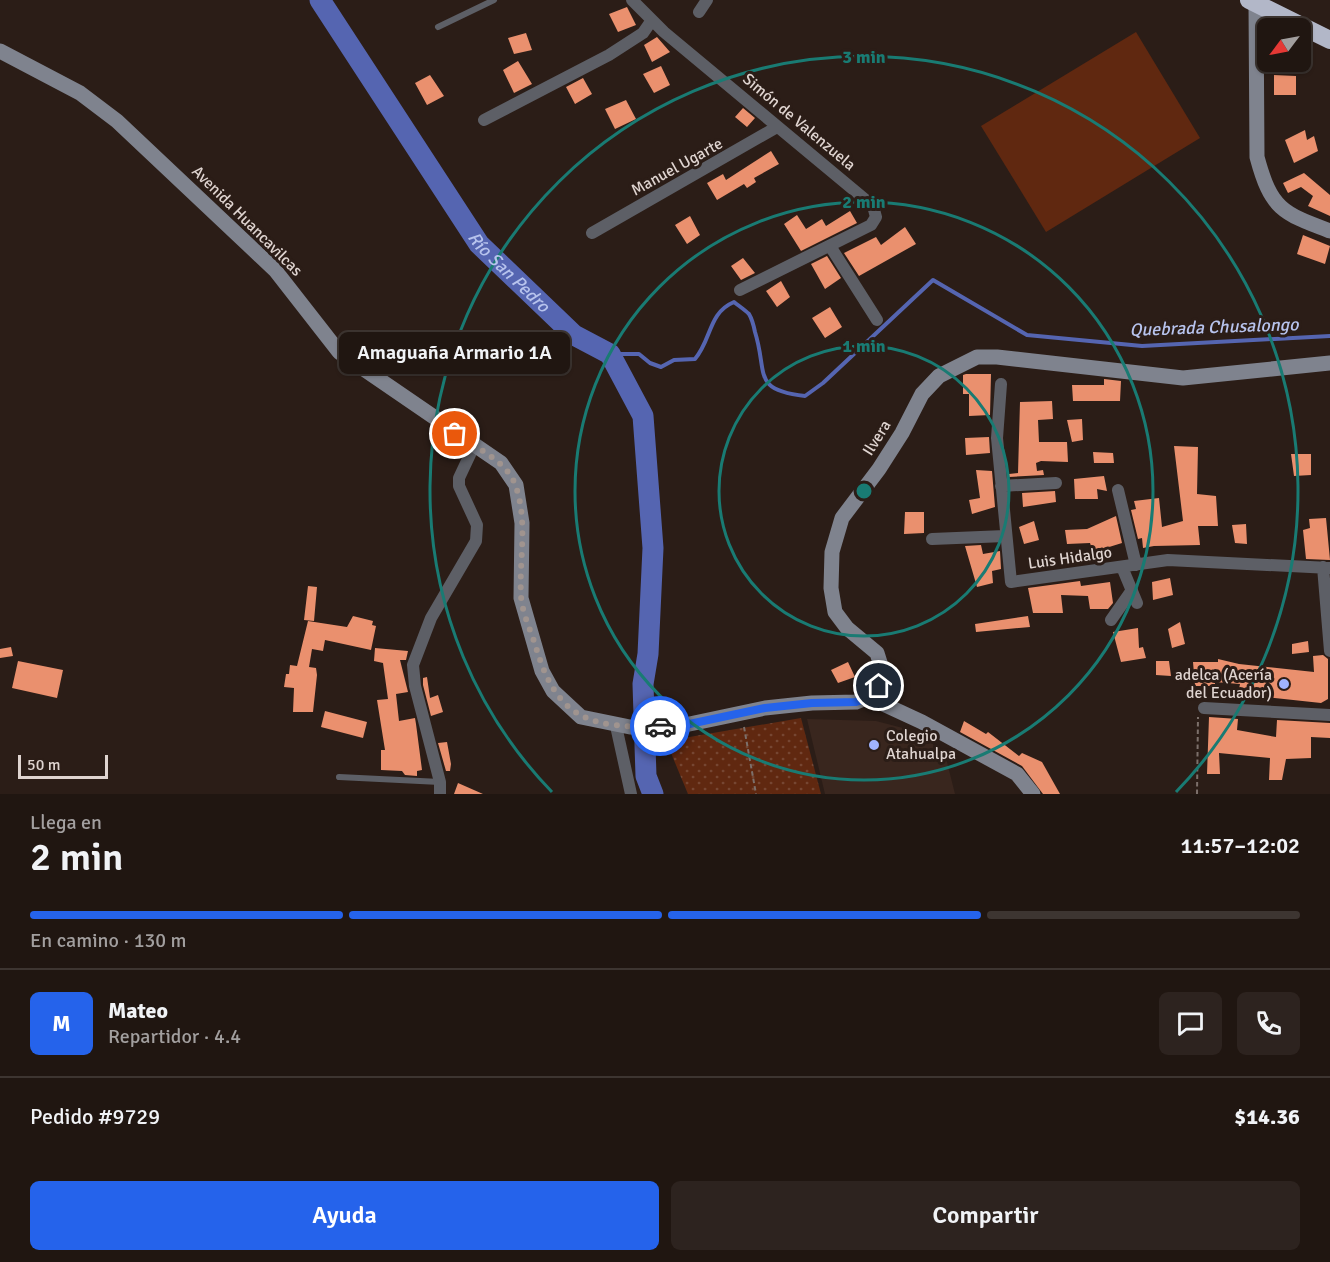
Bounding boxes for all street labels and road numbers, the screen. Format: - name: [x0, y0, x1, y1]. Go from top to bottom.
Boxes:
- street label: Simón de Valenzuela: [738, 69, 860, 175]
- street label: Manuel Ugarte: [628, 134, 726, 200]
- street label: Avenida Huancavilcas: [188, 162, 306, 280]
- street label: Ilvera: [858, 417, 896, 459]
- street label: Luis Hidalgo: [1027, 542, 1113, 574]

